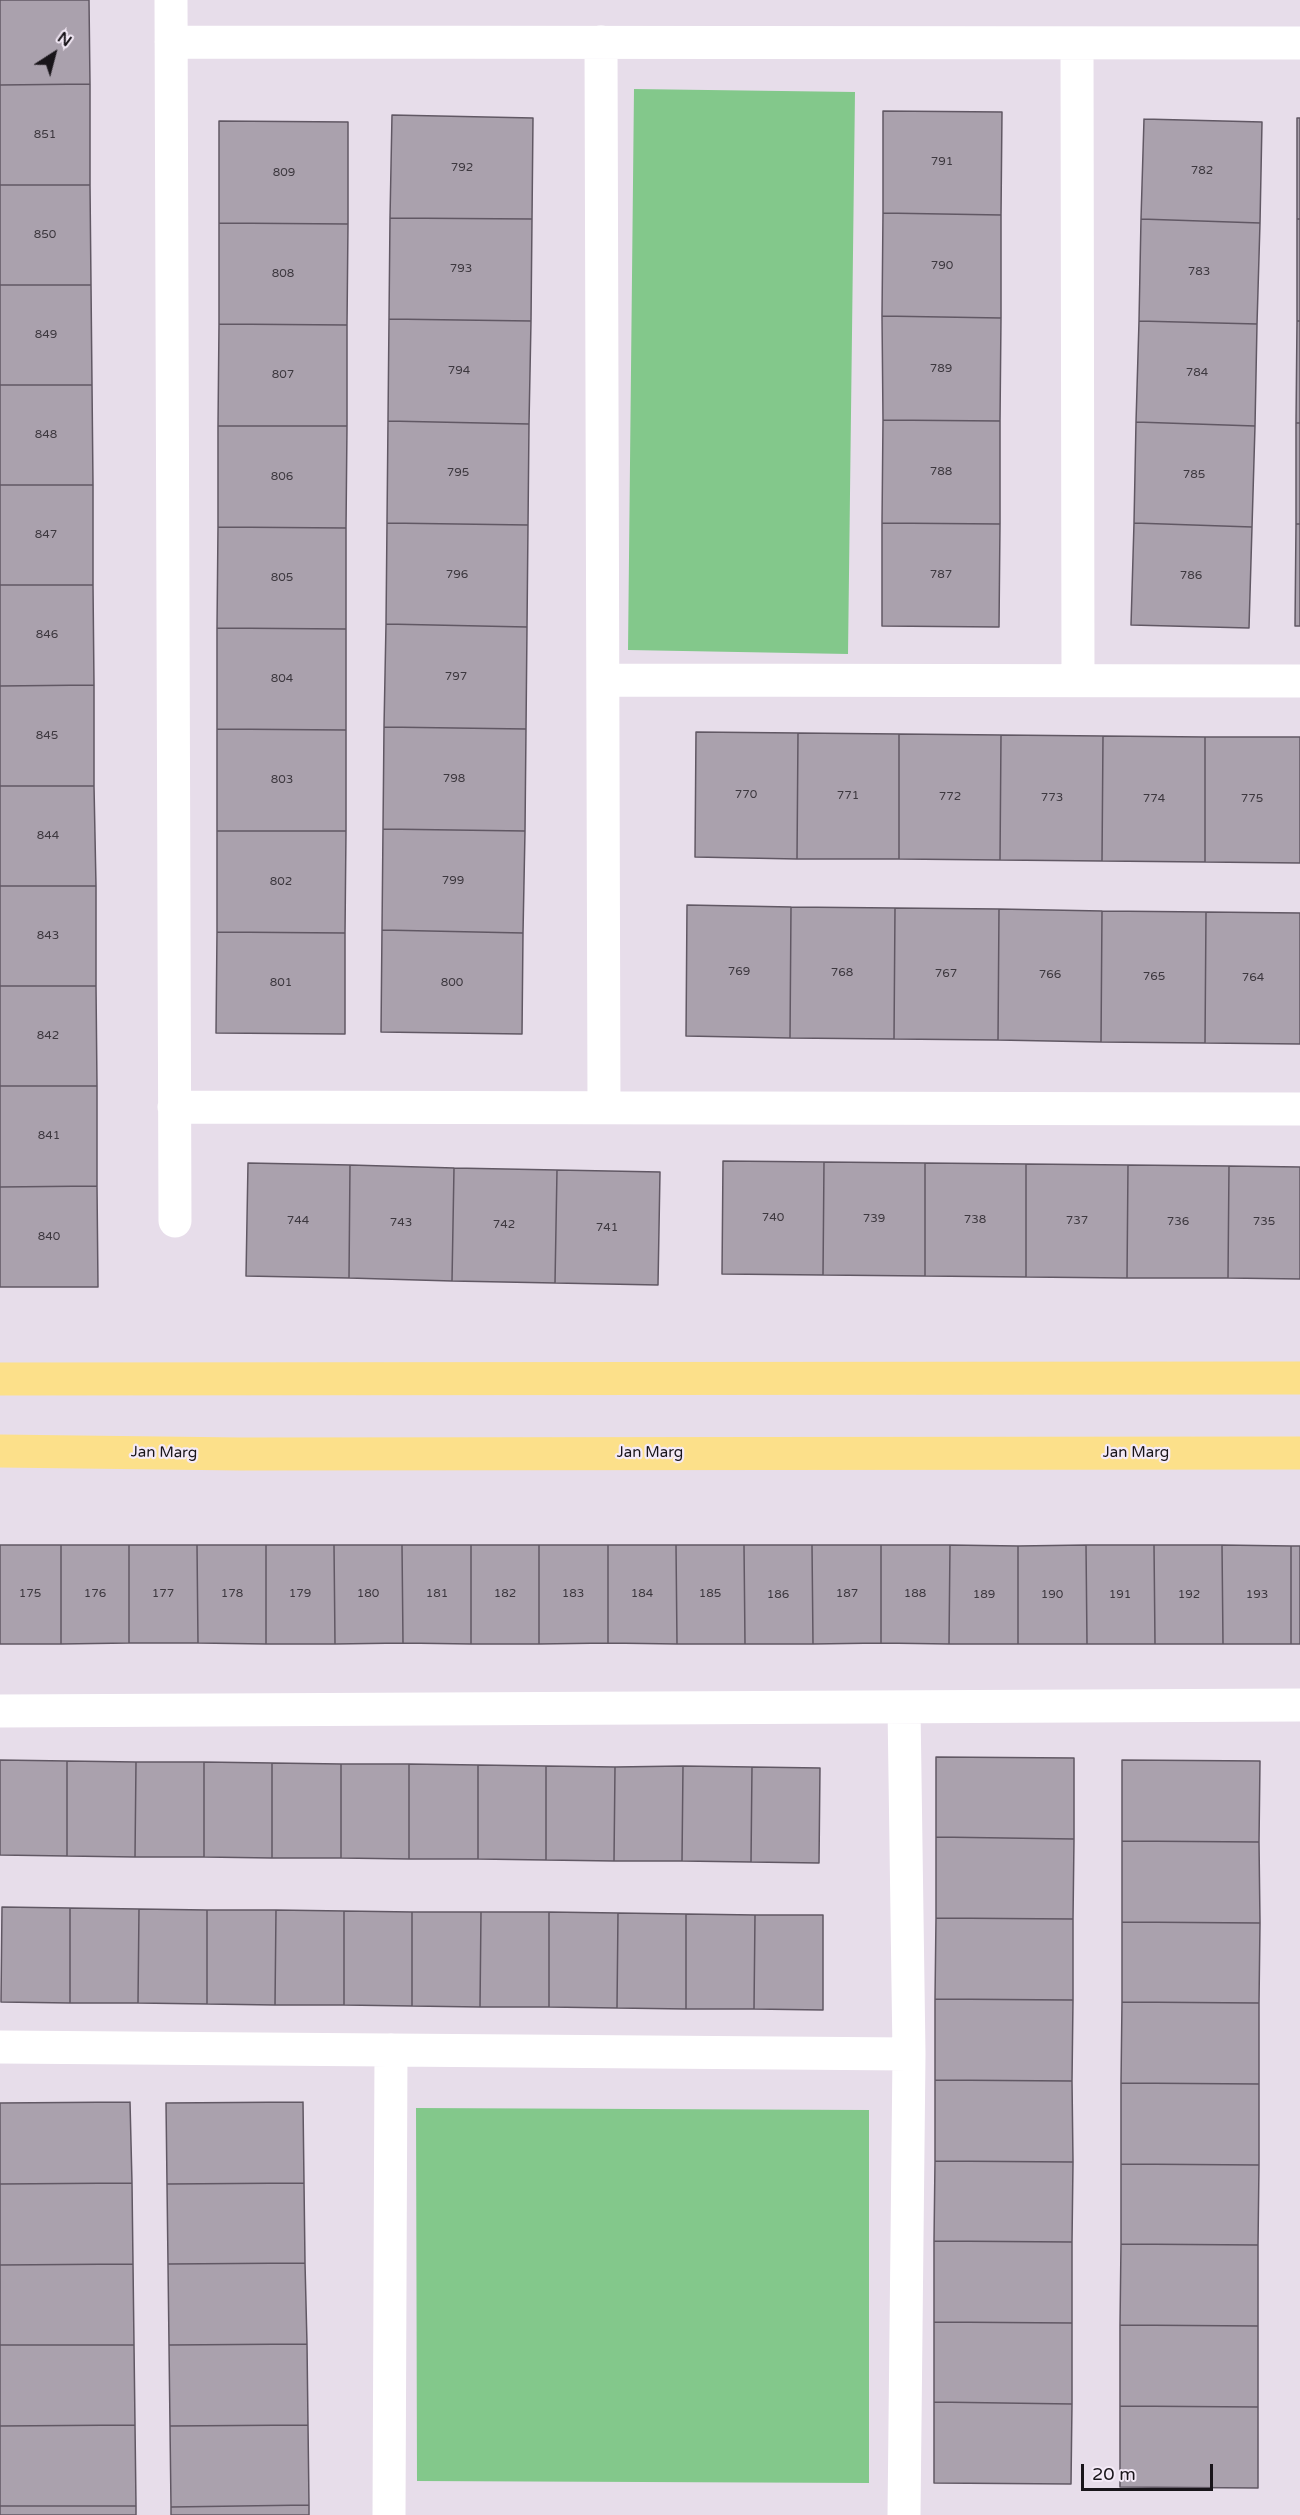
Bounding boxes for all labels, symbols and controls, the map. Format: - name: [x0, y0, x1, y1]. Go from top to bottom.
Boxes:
- north arrow: [24, 24, 84, 84]
- text: N: [53, 28, 76, 51]
- house number: 851: [34, 128, 56, 142]
- house number: 791: [931, 155, 953, 169]
- house number: 792: [451, 161, 473, 175]
- house number: 782: [1191, 164, 1213, 178]
- house number: 809: [273, 166, 295, 180]
- house number: 850: [34, 228, 56, 242]
- house number: 790: [931, 259, 953, 273]
- house number: 793: [450, 262, 472, 276]
- house number: 783: [1188, 265, 1210, 279]
- house number: 808: [272, 267, 294, 281]
- house number: 849: [35, 328, 57, 342]
- house number: 789: [930, 362, 952, 376]
- house number: 794: [448, 364, 470, 378]
- house number: 784: [1186, 366, 1208, 380]
- house number: 807: [272, 368, 294, 382]
- house number: 848: [35, 428, 57, 442]
- house number: 788: [930, 465, 952, 479]
- house number: 795: [447, 466, 469, 480]
- house number: 785: [1183, 468, 1205, 482]
- house number: 806: [271, 470, 293, 484]
- house number: 847: [35, 528, 57, 542]
- house number: 796: [446, 568, 468, 582]
- house number: 787: [930, 568, 952, 582]
- house number: 786: [1180, 569, 1202, 583]
- house number: 805: [271, 571, 293, 585]
- house number: 846: [36, 628, 58, 642]
- house number: 797: [445, 670, 467, 684]
- house number: 804: [271, 672, 293, 686]
- house number: 845: [36, 729, 58, 743]
- house number: 798: [443, 772, 465, 786]
- house number: 803: [271, 773, 293, 787]
- house number: 770: [735, 788, 757, 802]
- house number: 771: [837, 789, 859, 803]
- house number: 772: [939, 790, 961, 804]
- house number: 773: [1041, 791, 1063, 805]
- house number: 774: [1143, 792, 1165, 806]
- house number: 775: [1241, 792, 1263, 806]
- house number: 844: [37, 829, 59, 843]
- house number: 799: [442, 874, 464, 888]
- house number: 802: [270, 875, 292, 889]
- house number: 843: [37, 929, 59, 943]
- house number: 769: [728, 965, 750, 979]
- house number: 768: [831, 966, 853, 980]
- house number: 767: [935, 967, 957, 981]
- house number: 766: [1039, 968, 1061, 982]
- house number: 765: [1143, 970, 1165, 984]
- house number: 764: [1242, 971, 1264, 985]
- house number: 801: [270, 976, 292, 990]
- house number: 800: [441, 976, 463, 990]
- house number: 842: [37, 1029, 59, 1043]
- house number: 841: [38, 1129, 60, 1143]
- house number: 740: [762, 1211, 784, 1225]
- house number: 739: [863, 1212, 885, 1226]
- house number: 738: [964, 1213, 986, 1227]
- house number: 744: [287, 1214, 309, 1228]
- house number: 737: [1066, 1214, 1088, 1228]
- house number: 736: [1167, 1215, 1189, 1229]
- house number: 735: [1253, 1215, 1275, 1229]
- house number: 743: [390, 1216, 412, 1230]
- house number: 742: [493, 1218, 515, 1232]
- house number: 741: [596, 1221, 618, 1235]
- house number: 840: [38, 1230, 60, 1244]
- street label: Jan Marg: [131, 1443, 197, 1463]
- street label: Jan Marg: [617, 1444, 683, 1462]
- street label: Jan Marg: [1103, 1444, 1169, 1462]
- house number: 175: [19, 1587, 41, 1601]
- house number: 176: [84, 1587, 106, 1601]
- house number: 177: [152, 1587, 174, 1601]
- house number: 178: [221, 1587, 243, 1601]
- house number: 179: [289, 1587, 311, 1601]
- house number: 180: [357, 1587, 379, 1601]
- house number: 181: [426, 1587, 448, 1601]
- house number: 182: [494, 1587, 516, 1601]
- house number: 183: [562, 1587, 584, 1601]
- house number: 184: [631, 1587, 653, 1601]
- house number: 185: [699, 1587, 721, 1601]
- house number: 187: [836, 1587, 858, 1601]
- house number: 188: [904, 1587, 926, 1601]
- house number: 186: [767, 1588, 789, 1602]
- house number: 189: [973, 1588, 995, 1602]
- house number: 190: [1041, 1588, 1063, 1602]
- house number: 191: [1109, 1588, 1131, 1602]
- house number: 192: [1178, 1588, 1200, 1602]
- house number: 193: [1246, 1588, 1268, 1602]
- scale bar: [1084, 2452, 1216, 2490]
- text: 20 m: [1092, 2463, 1136, 2485]

